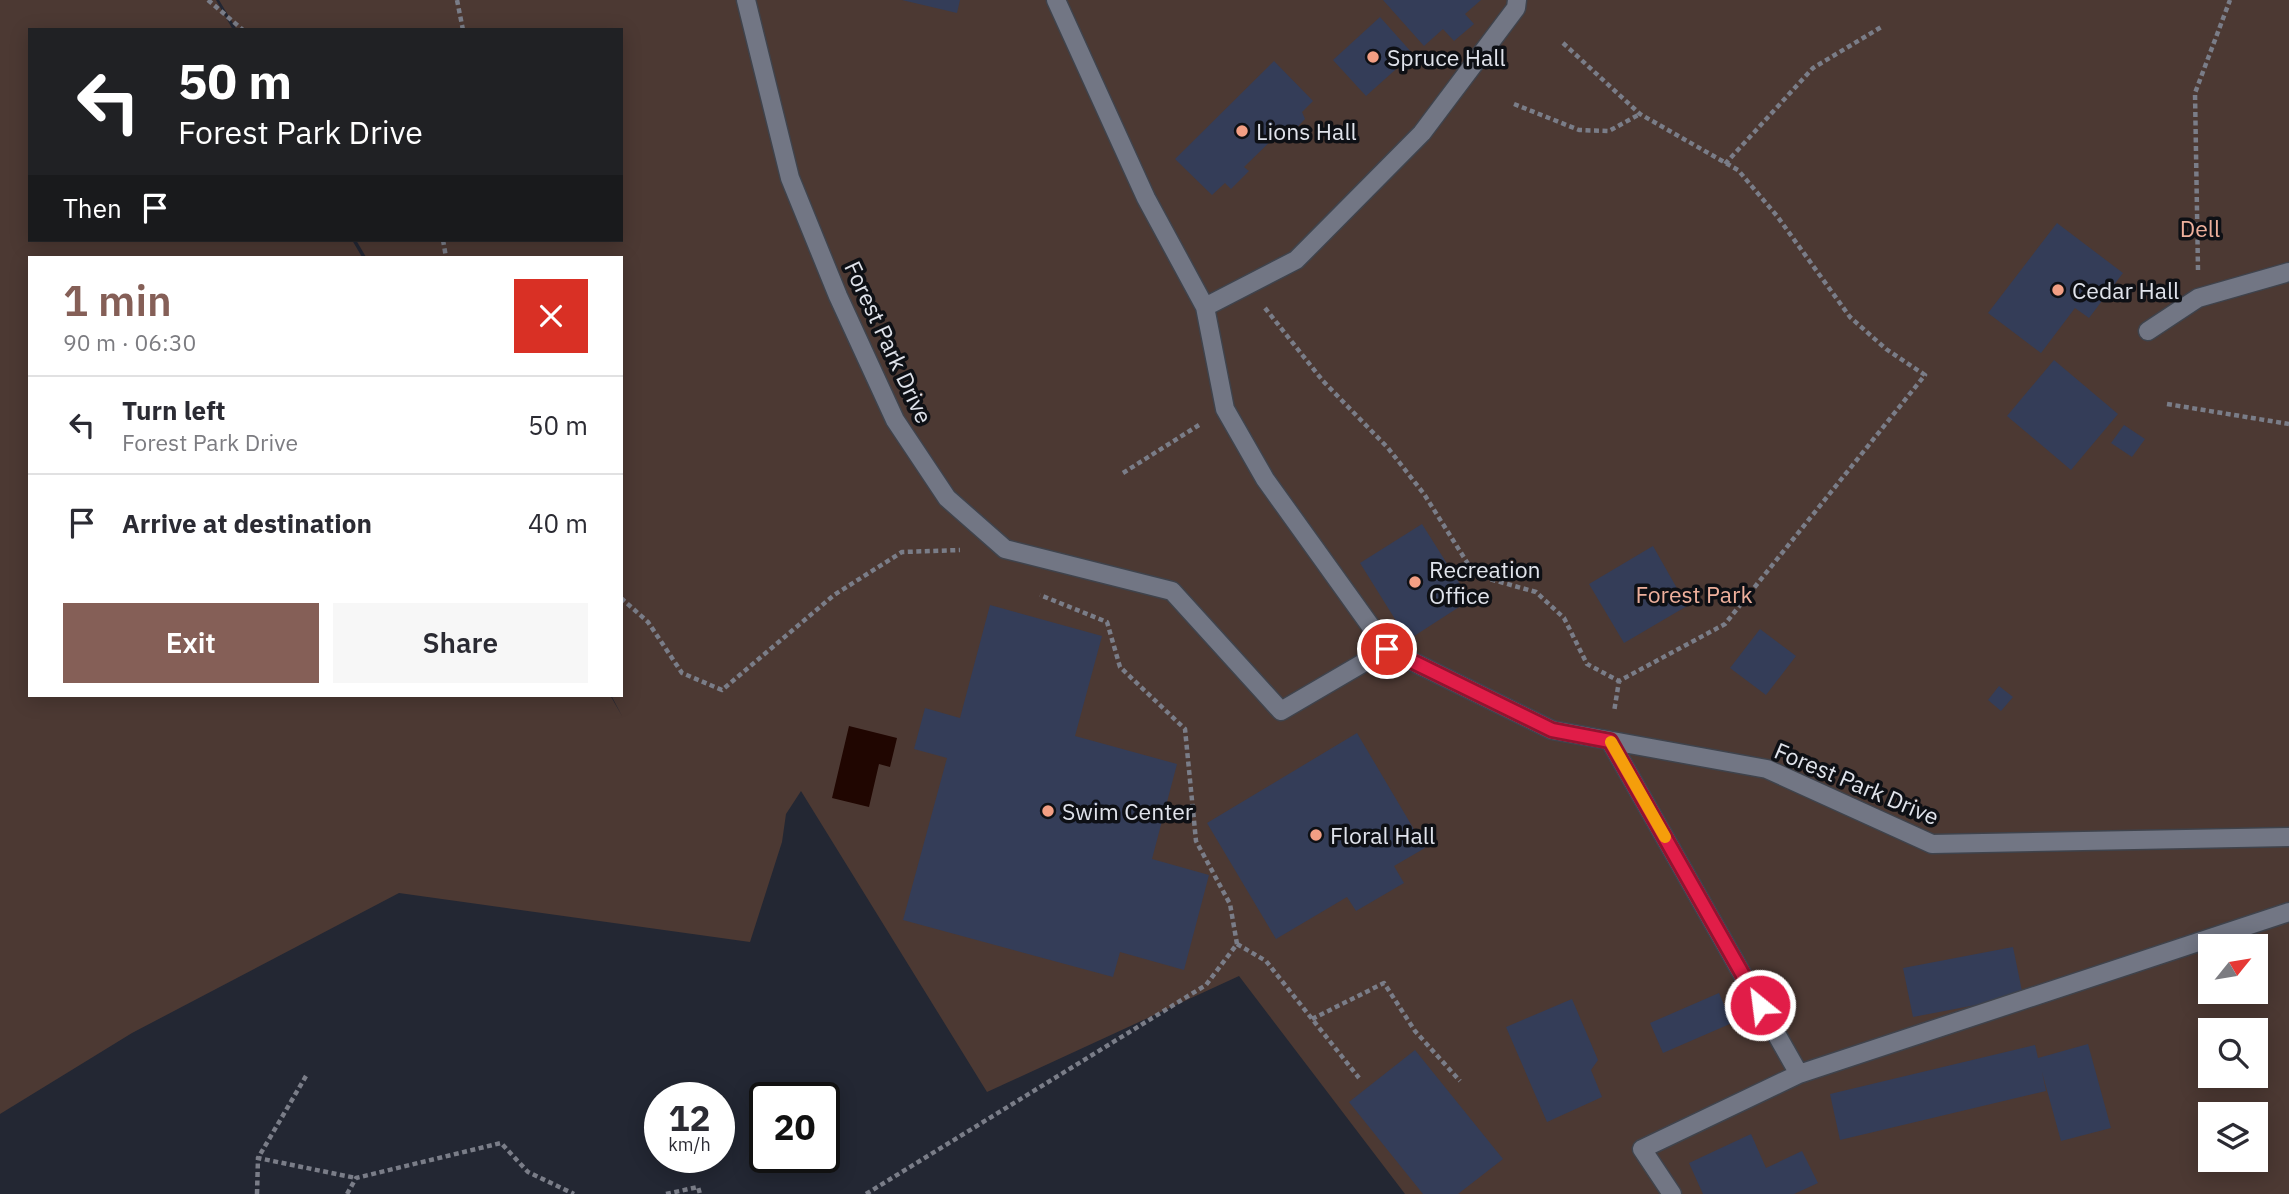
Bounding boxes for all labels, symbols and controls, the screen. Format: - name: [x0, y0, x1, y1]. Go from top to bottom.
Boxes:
- place label: Spruce Hall: [1387, 42, 1506, 72]
- text: 50 m: [178, 49, 292, 112]
- marker: Spruce Hall: [1365, 49, 1381, 65]
- icon: left: [63, 56, 154, 147]
- text: Forest Park Drive: [178, 111, 423, 153]
- place label: Lions Hall: [1256, 116, 1357, 146]
- marker: Lions Hall: [1234, 123, 1250, 139]
- icon: arrive: [136, 189, 174, 227]
- text: Then: [63, 191, 122, 225]
- park label: Dell: [2180, 213, 2220, 243]
- street label: Forest Park Drive: [838, 256, 940, 428]
- text: 1 min: [63, 273, 172, 328]
- place label: Cedar Hall: [2072, 275, 2179, 305]
- button: close: [514, 279, 588, 353]
- marker: Cedar Hall: [2050, 282, 2066, 298]
- text: 90 m · 06:30: [63, 327, 196, 357]
- text: Turn left: [122, 393, 225, 427]
- icon: left: [63, 406, 101, 444]
- text: 50 m: [528, 408, 588, 442]
- text: Forest Park Drive: [122, 427, 298, 457]
- icon: arrive: [63, 504, 101, 542]
- text: Arrive at destination: [122, 506, 372, 540]
- text: 40 m: [528, 506, 588, 540]
- place label: Recreation Office: [1429, 554, 1541, 610]
- marker: Recreation Office: [1407, 574, 1423, 590]
- park label: Forest Park: [1635, 579, 1753, 609]
- button: Exit: [63, 603, 319, 683]
- button: Share: [333, 603, 588, 683]
- pin: [1357, 619, 1417, 679]
- icon: arrive: [1368, 630, 1406, 668]
- street label: Forest Park Drive: [1770, 735, 1944, 831]
- place label: Swim Center: [1062, 796, 1194, 826]
- marker: Swim Center: [1040, 803, 1056, 819]
- place label: Floral Hall: [1330, 820, 1435, 850]
- marker: Floral Hall: [1308, 827, 1324, 843]
- north arrow: [2198, 934, 2268, 1004]
- map controls: [2198, 934, 2268, 1172]
- position arrow: [1723, 968, 1797, 1042]
- button: search: [2198, 1018, 2268, 1088]
- speed limit sign: 20: [749, 1082, 840, 1173]
- text: 12: [668, 1095, 711, 1141]
- button: layers: [2198, 1102, 2268, 1172]
- text: km/h: [668, 1133, 711, 1156]

